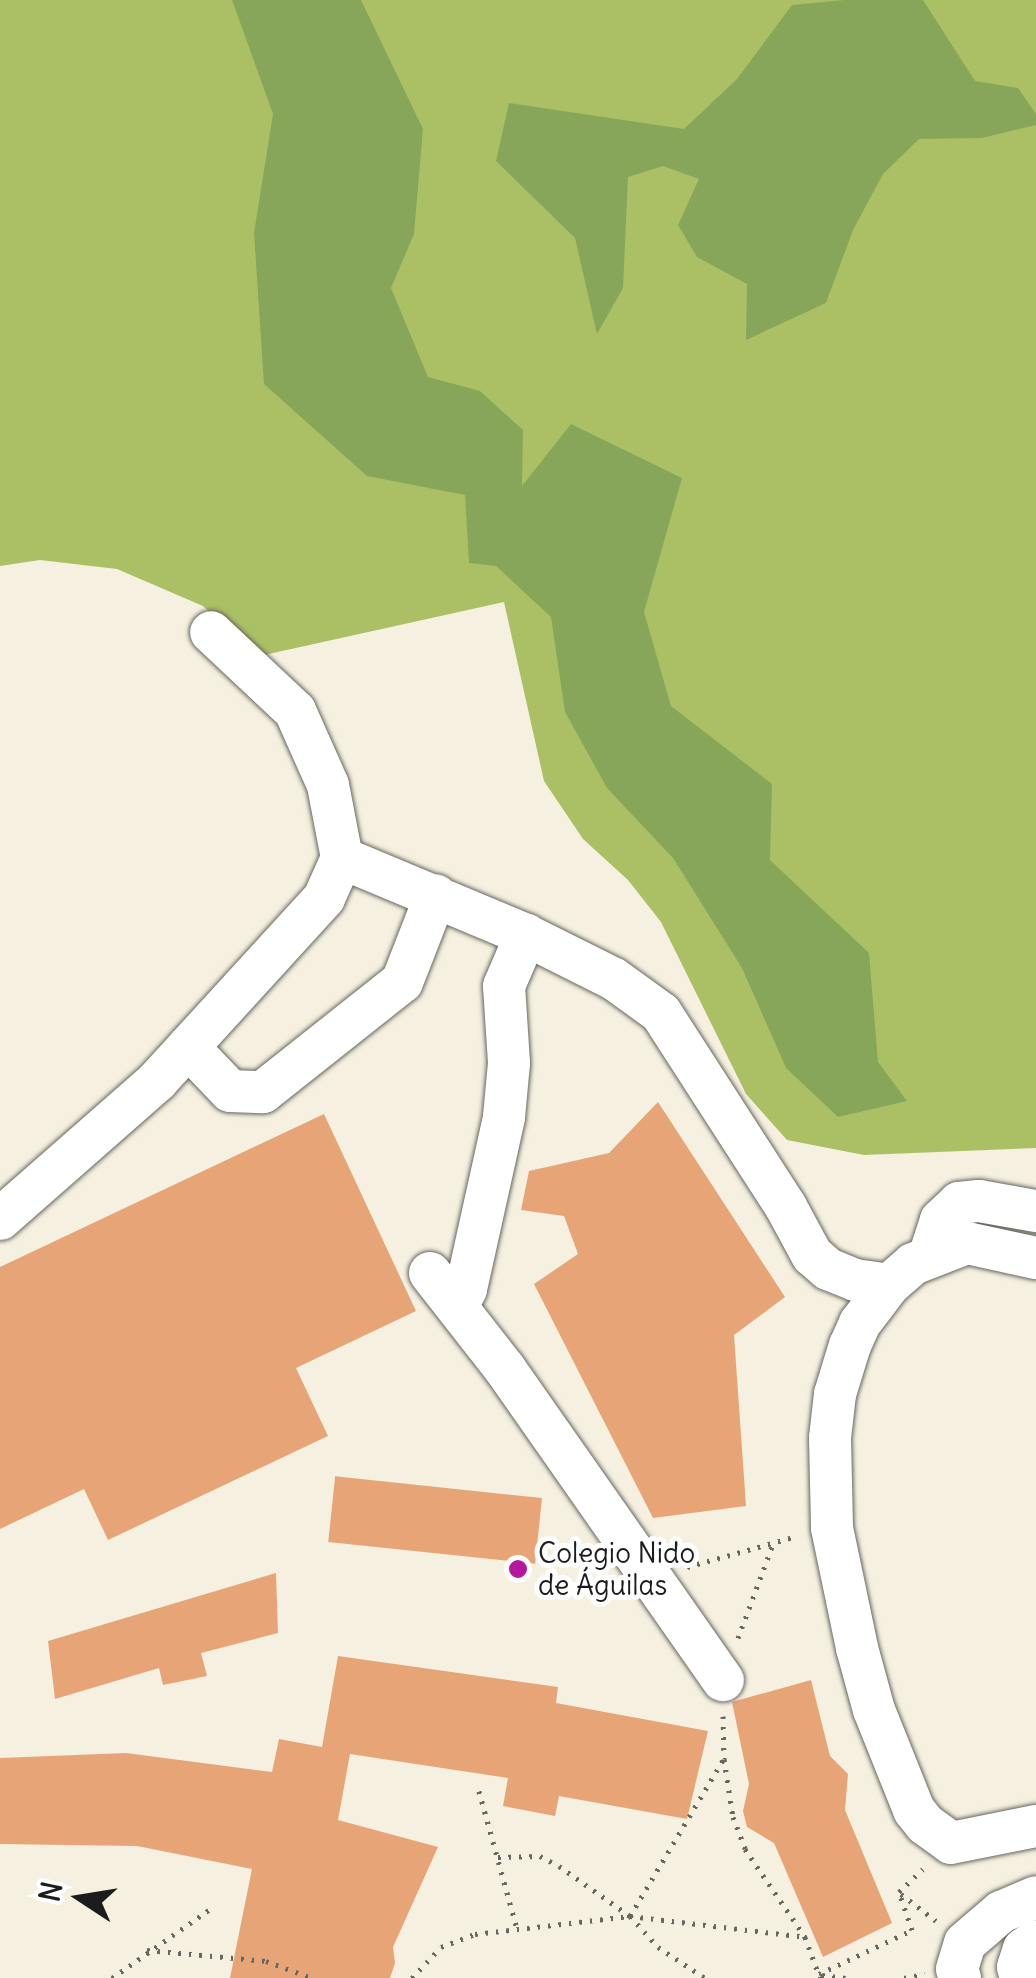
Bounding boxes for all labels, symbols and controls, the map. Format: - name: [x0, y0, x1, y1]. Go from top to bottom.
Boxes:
- place label: Colegio Nido de Águilas: [538, 1536, 695, 1602]
- marker: Colegio Nido de Águilas: [507, 1558, 529, 1580]
- north arrow: [30, 1848, 130, 1948]
- text: N: [31, 1879, 70, 1905]

